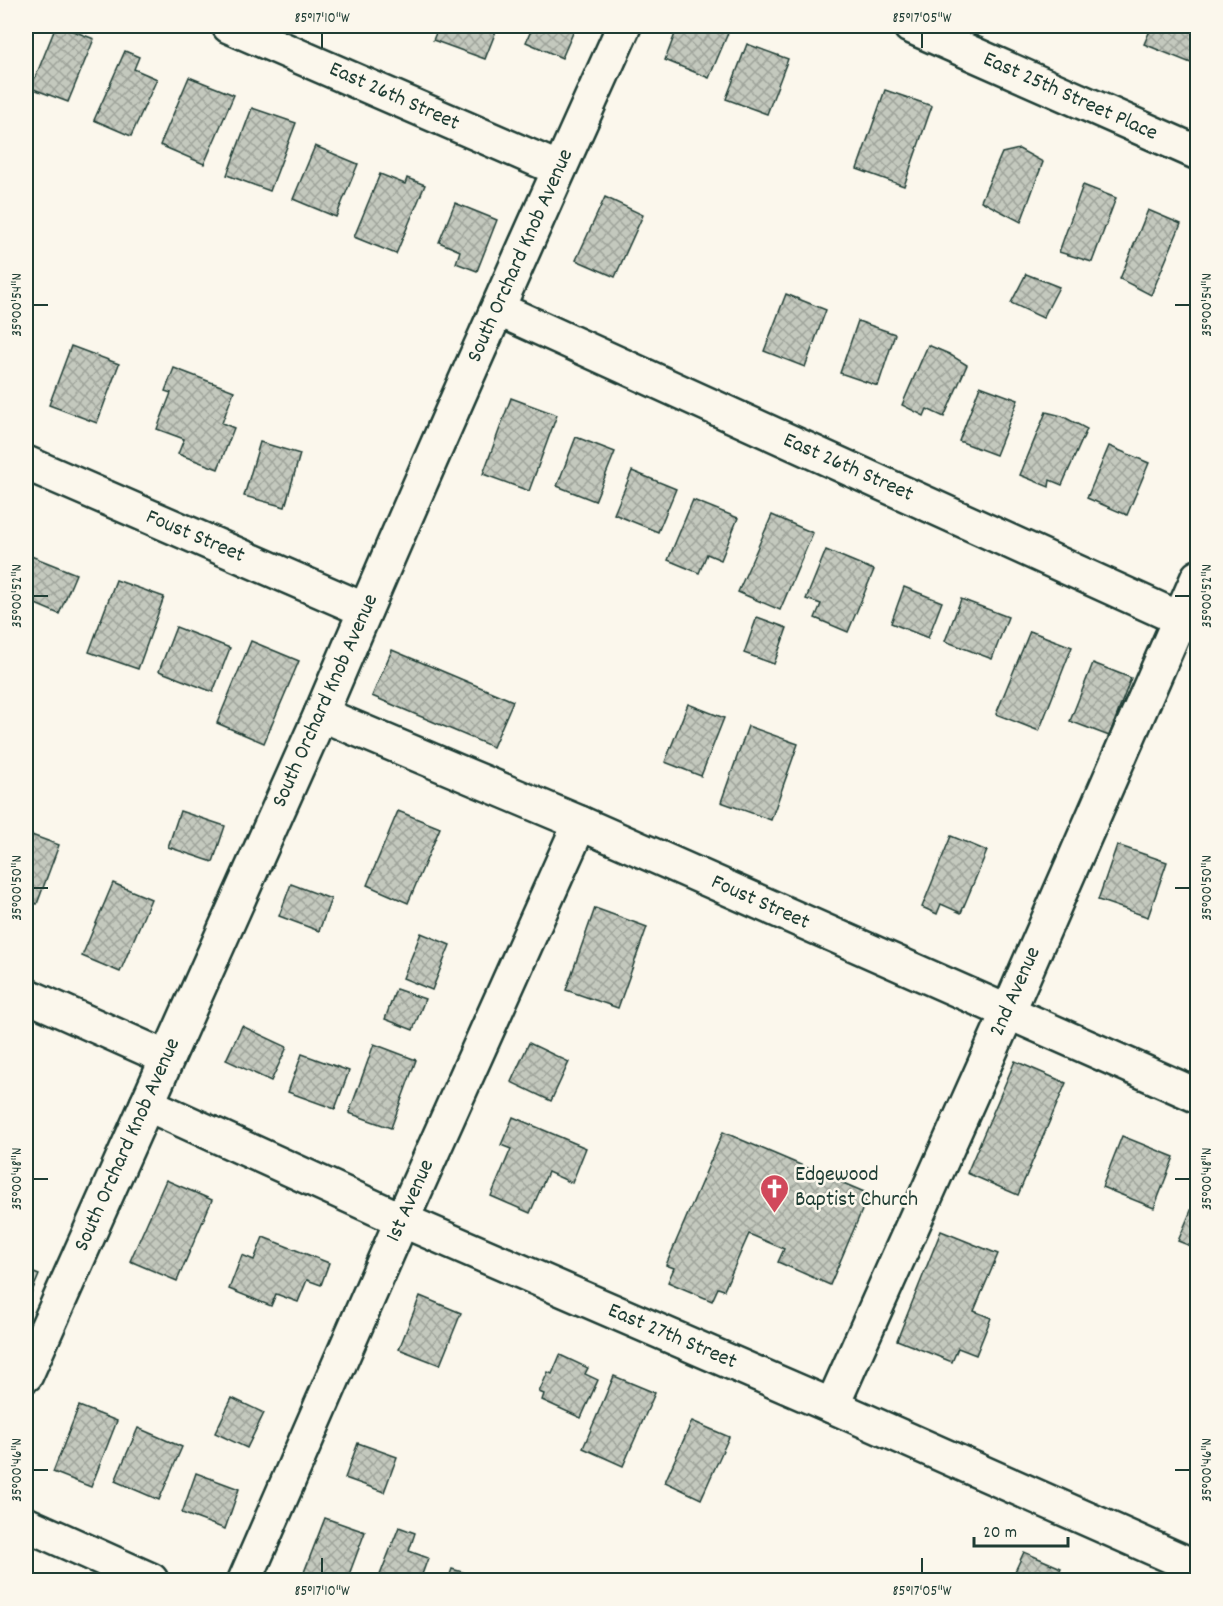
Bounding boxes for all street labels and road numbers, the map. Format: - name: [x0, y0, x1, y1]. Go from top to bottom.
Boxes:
- street label: East 25th Street Place: [978, 45, 1162, 149]
- street label: East 26th Street: [324, 54, 464, 140]
- street label: South Orchard Knob Avenue: [460, 144, 582, 368]
- street label: East 26th Street: [778, 425, 918, 511]
- street label: Foust Street: [141, 502, 249, 572]
- street label: South Orchard Knob Avenue: [265, 589, 387, 813]
- street label: Foust Street: [706, 867, 814, 939]
- street label: 2nd Avenue: [982, 942, 1050, 1042]
- street label: South Orchard Knob Avenue: [67, 1033, 189, 1257]
- street label: 1st Avenue: [379, 1155, 443, 1247]
- street label: East 27th Street: [603, 1296, 741, 1378]

